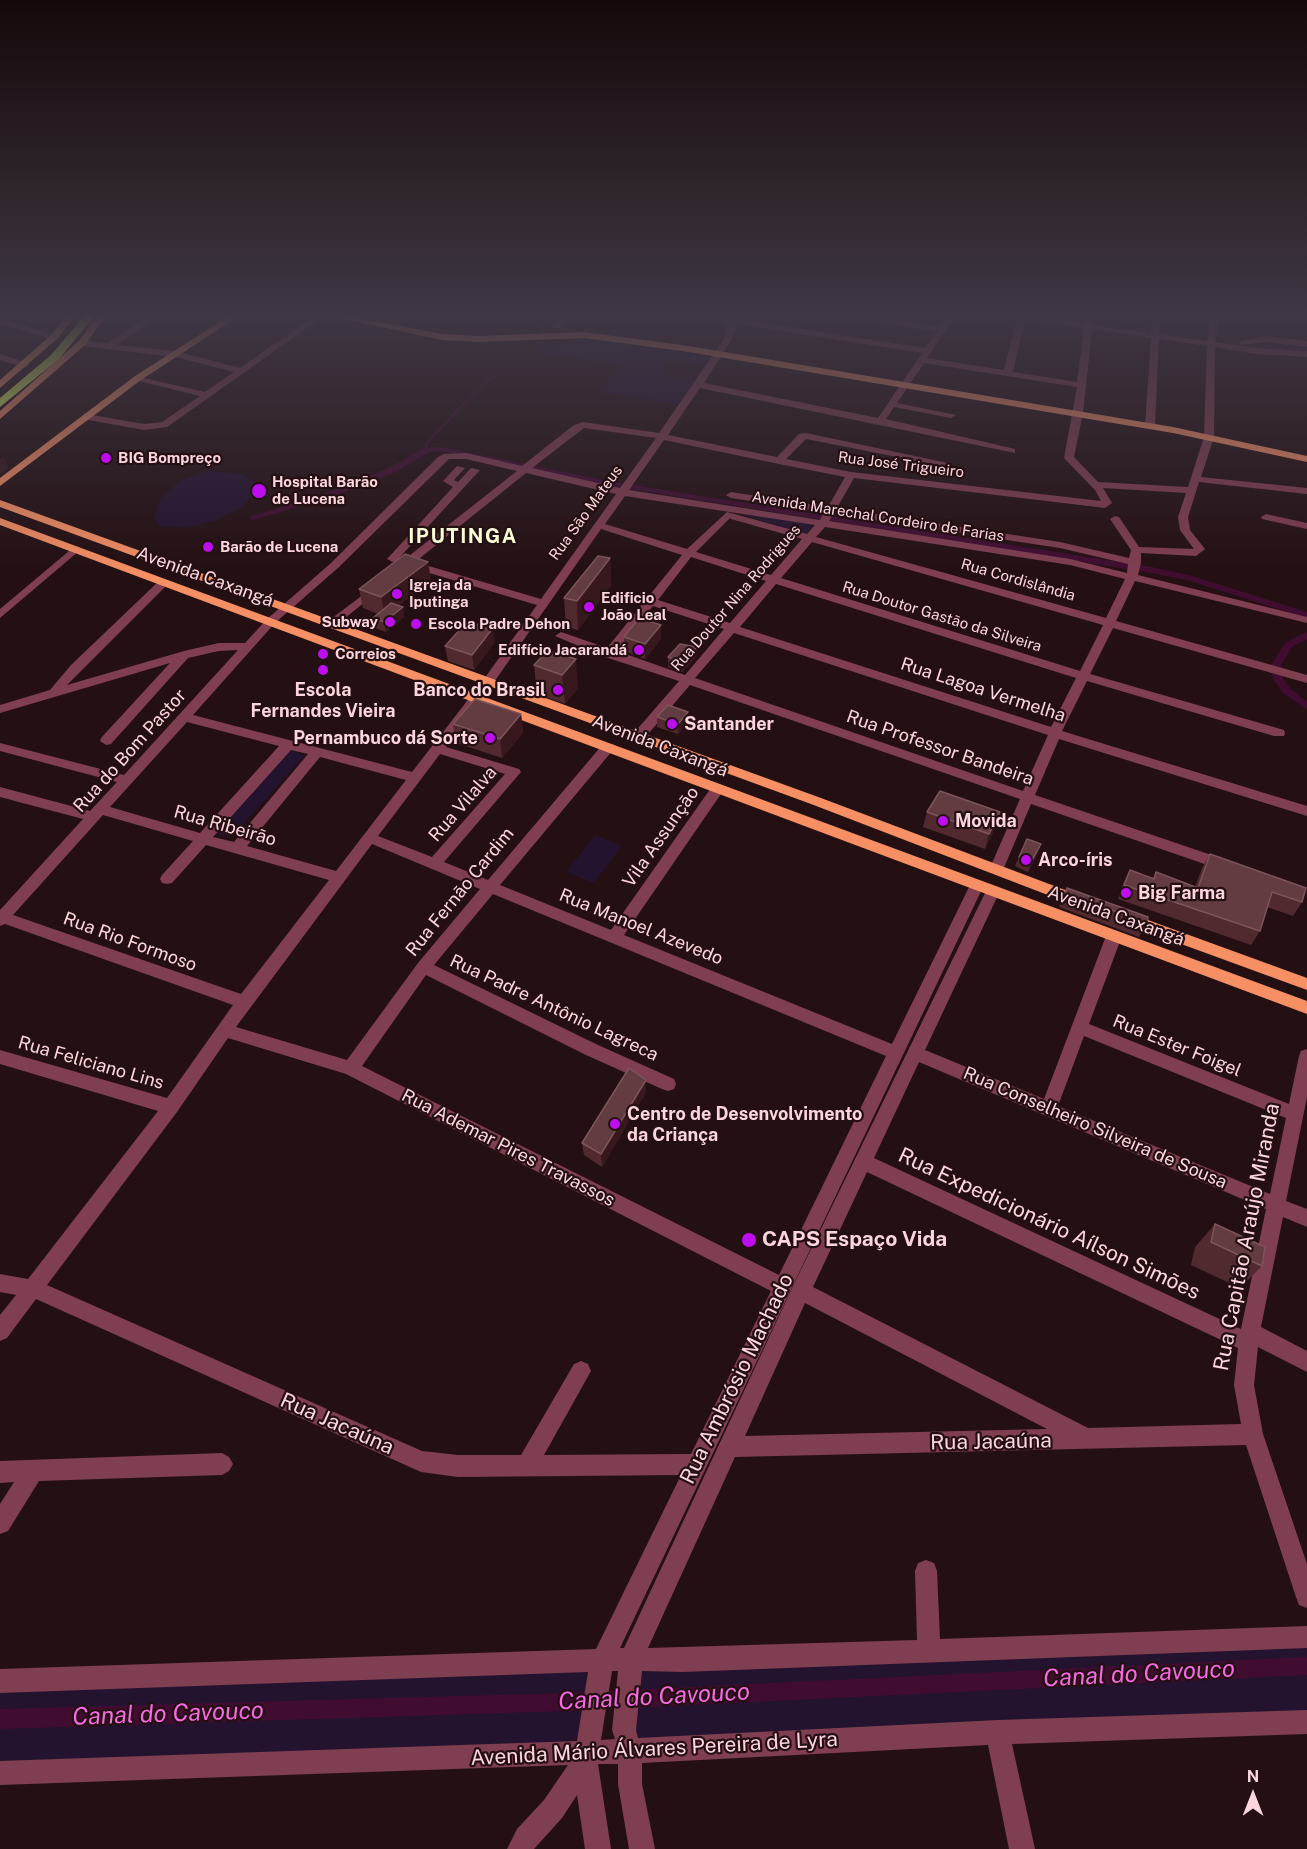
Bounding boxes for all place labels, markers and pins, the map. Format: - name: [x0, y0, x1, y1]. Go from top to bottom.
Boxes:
- place label: BIG Bompreço: [118, 449, 221, 467]
- marker: BIG Bompreço: [99, 451, 113, 465]
- place label: Hospital Barão de Lucena: [272, 473, 378, 508]
- marker: Hospital Barão de Lucena: [250, 482, 268, 500]
- place label: Barão de Lucena: [220, 538, 338, 556]
- marker: Barão de Lucena: [201, 540, 215, 554]
- place label: Igreja da Iputinga: [409, 576, 472, 611]
- marker: Igreja da Iputinga: [390, 587, 404, 601]
- place label: Edificio João Leal: [601, 589, 667, 624]
- marker: Edificio João Leal: [582, 600, 596, 614]
- place label: Subway: [322, 613, 378, 631]
- marker: Subway: [383, 615, 397, 629]
- place label: Escola Padre Dehon: [428, 615, 570, 633]
- marker: Escola Padre Dehon: [409, 617, 423, 631]
- place label: Edifício Jacarandá: [498, 641, 627, 659]
- marker: Edifício Jacarandá: [632, 643, 646, 657]
- place label: Correios: [335, 645, 396, 663]
- marker: Correios: [316, 647, 330, 661]
- marker: Escola Fernandes Vieira: [316, 663, 330, 677]
- place label: Escola Fernandes Vieira: [251, 679, 395, 722]
- place label: Banco do Brasil: [413, 679, 546, 701]
- marker: Banco do Brasil: [551, 683, 565, 697]
- place label: Santander: [684, 713, 774, 735]
- marker: Santander: [665, 717, 679, 731]
- place label: Pernambuco dá Sorte: [293, 727, 478, 749]
- marker: Pernambuco dá Sorte: [483, 731, 497, 745]
- place label: Movida: [955, 810, 1017, 832]
- marker: Movida: [936, 814, 950, 828]
- place label: Arco-íris: [1038, 849, 1112, 871]
- marker: Arco-íris: [1019, 853, 1033, 867]
- place label: Big Farma: [1138, 882, 1225, 904]
- marker: Big Farma: [1119, 886, 1133, 900]
- place label: Centro de Desenvolvimento da Criança: [627, 1103, 862, 1146]
- marker: Centro de Desenvolvimento da Criança: [608, 1117, 622, 1131]
- place label: CAPS Espaço Vida: [762, 1227, 947, 1253]
- marker: CAPS Espaço Vida: [740, 1231, 758, 1249]

